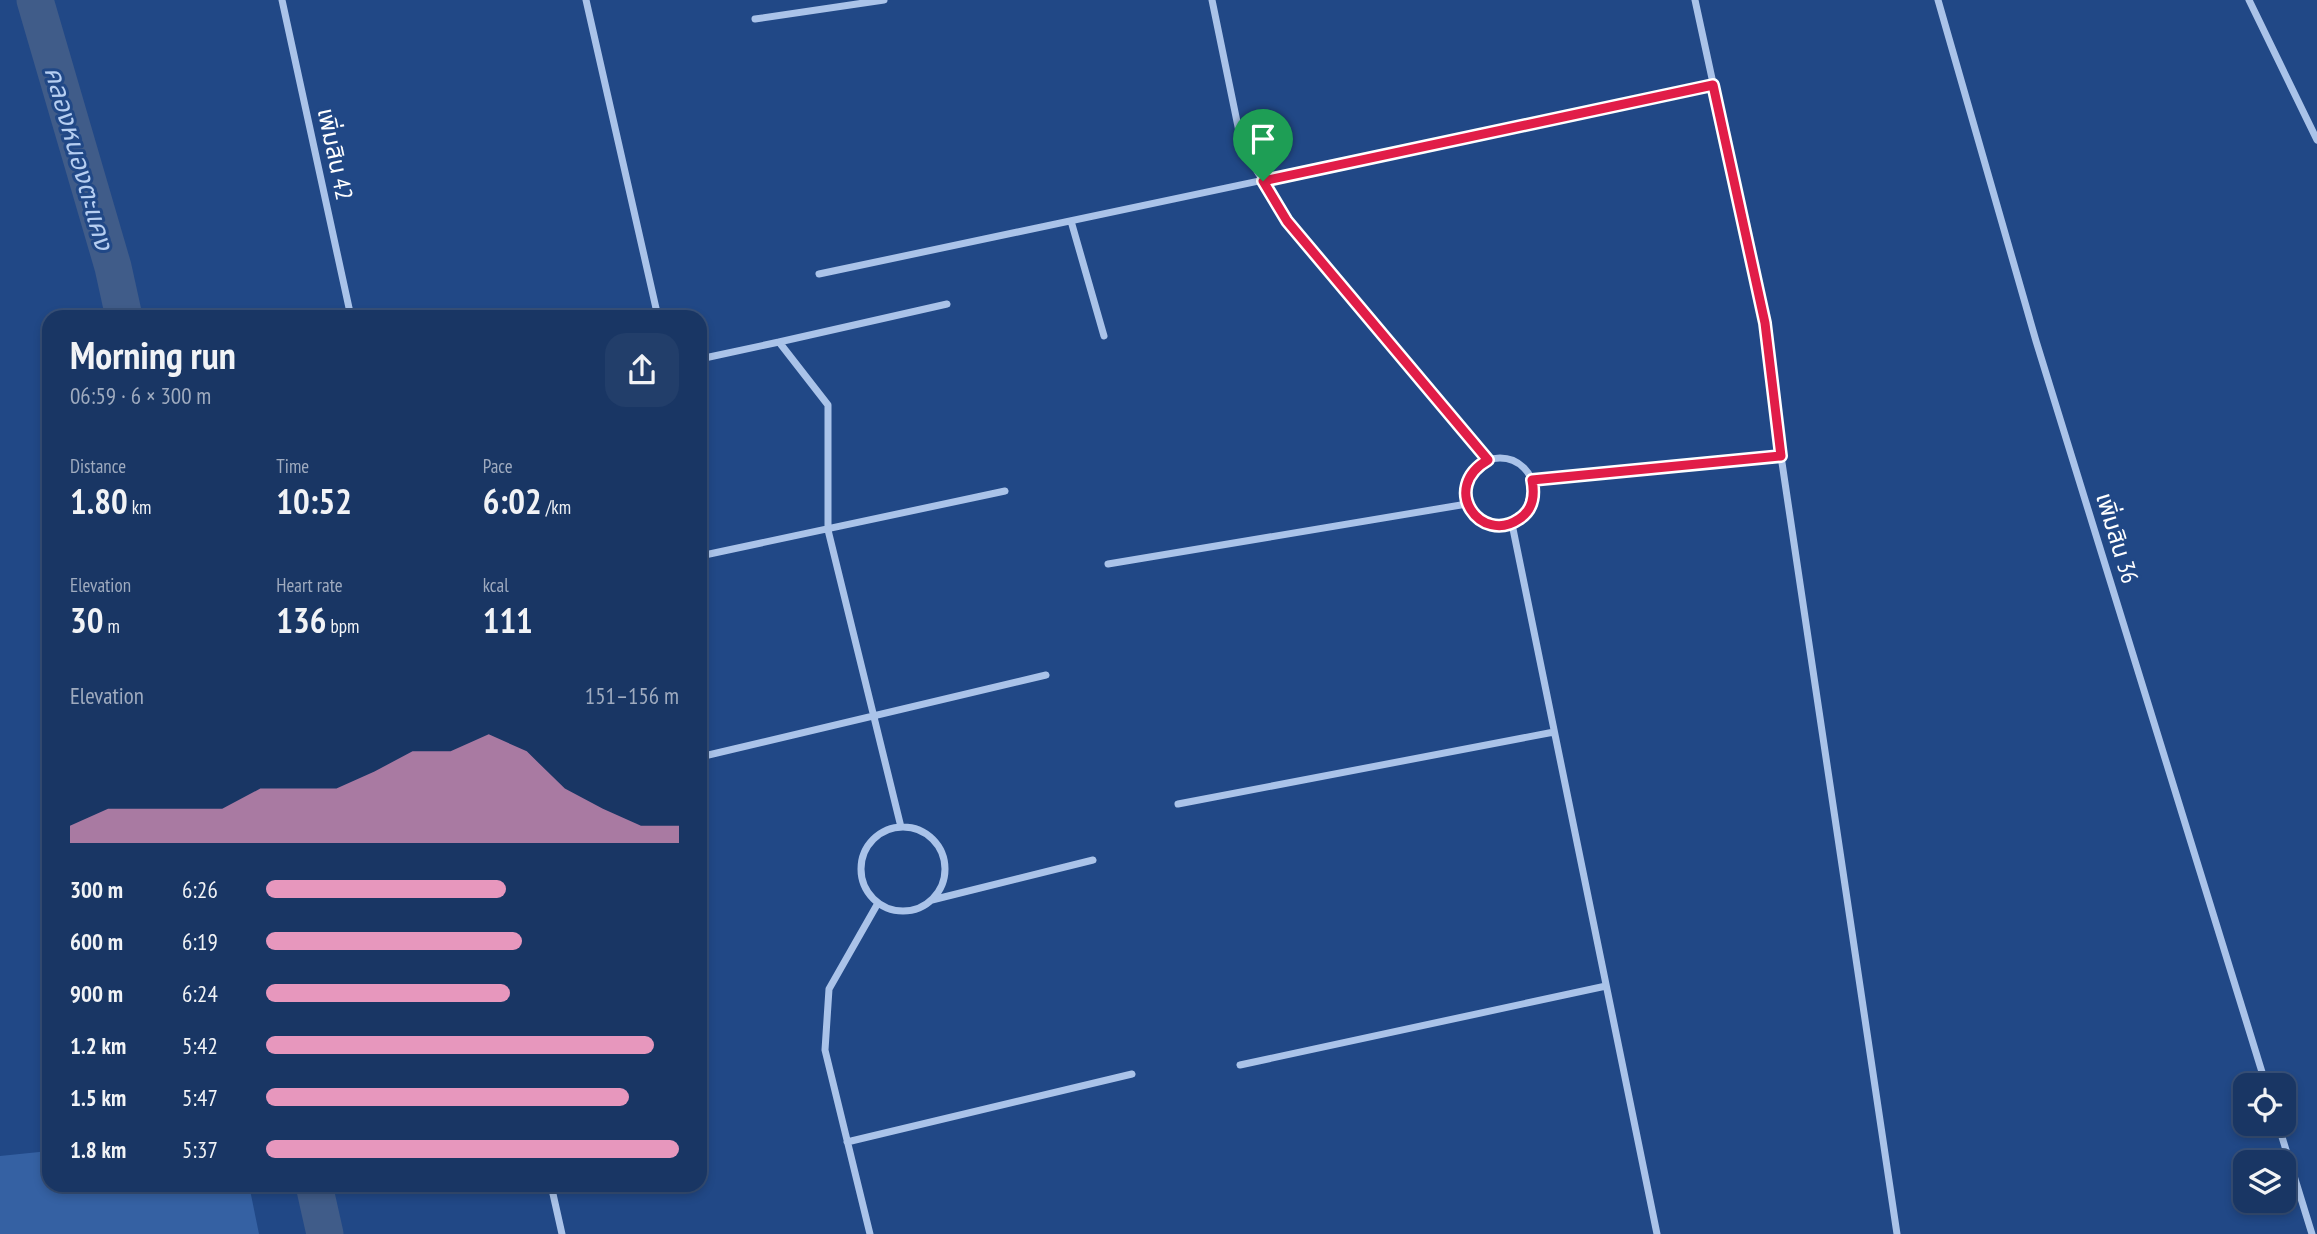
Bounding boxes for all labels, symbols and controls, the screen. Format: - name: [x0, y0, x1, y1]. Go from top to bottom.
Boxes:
- water label: คลองหนองตะแคง: [37, 62, 122, 255]
- street label: เพิ่มสิน 42: [311, 105, 360, 203]
- pin: [1233, 109, 1293, 181]
- icon: arrive: [1244, 120, 1282, 158]
- text: Morning run: [70, 330, 236, 379]
- button: share: [605, 333, 679, 407]
- text: 06:59 · 6 × 300 m: [70, 381, 211, 410]
- text: Distance: [70, 454, 126, 478]
- text: Time: [276, 454, 309, 478]
- text: Pace: [483, 454, 513, 478]
- text: 1.80: [70, 478, 128, 524]
- text: 10:52: [276, 478, 352, 524]
- text: 6:02: [483, 478, 542, 524]
- street label: เพิ่มสิน 36: [2089, 489, 2146, 587]
- text: km: [128, 495, 151, 519]
- text: /km: [542, 495, 571, 519]
- text: Elevation: [70, 573, 131, 597]
- text: Heart rate: [276, 573, 343, 597]
- text: kcal: [483, 573, 509, 597]
- text: 30: [70, 597, 103, 643]
- text: 136: [276, 597, 327, 643]
- text: 111: [483, 597, 533, 643]
- text: m: [103, 614, 120, 638]
- text: bpm: [327, 614, 359, 638]
- text: Elevation: [70, 681, 144, 710]
- text: 151–156 m: [585, 681, 679, 710]
- text: 300 m: [70, 875, 123, 904]
- text: 6:26: [182, 875, 218, 904]
- text: 600 m: [70, 927, 123, 956]
- text: 6:19: [182, 927, 218, 956]
- text: 900 m: [70, 979, 123, 1008]
- text: 6:24: [182, 979, 218, 1008]
- text: 1.2 km: [70, 1031, 126, 1060]
- text: 5:42: [182, 1031, 218, 1060]
- map controls: [2233, 1073, 2296, 1213]
- button: locate: [2233, 1073, 2296, 1136]
- text: 1.5 km: [70, 1083, 126, 1112]
- text: 5:47: [182, 1083, 218, 1112]
- text: 1.8 km: [70, 1135, 126, 1164]
- text: 5:37: [182, 1135, 218, 1164]
- button: layers: [2233, 1150, 2296, 1213]

